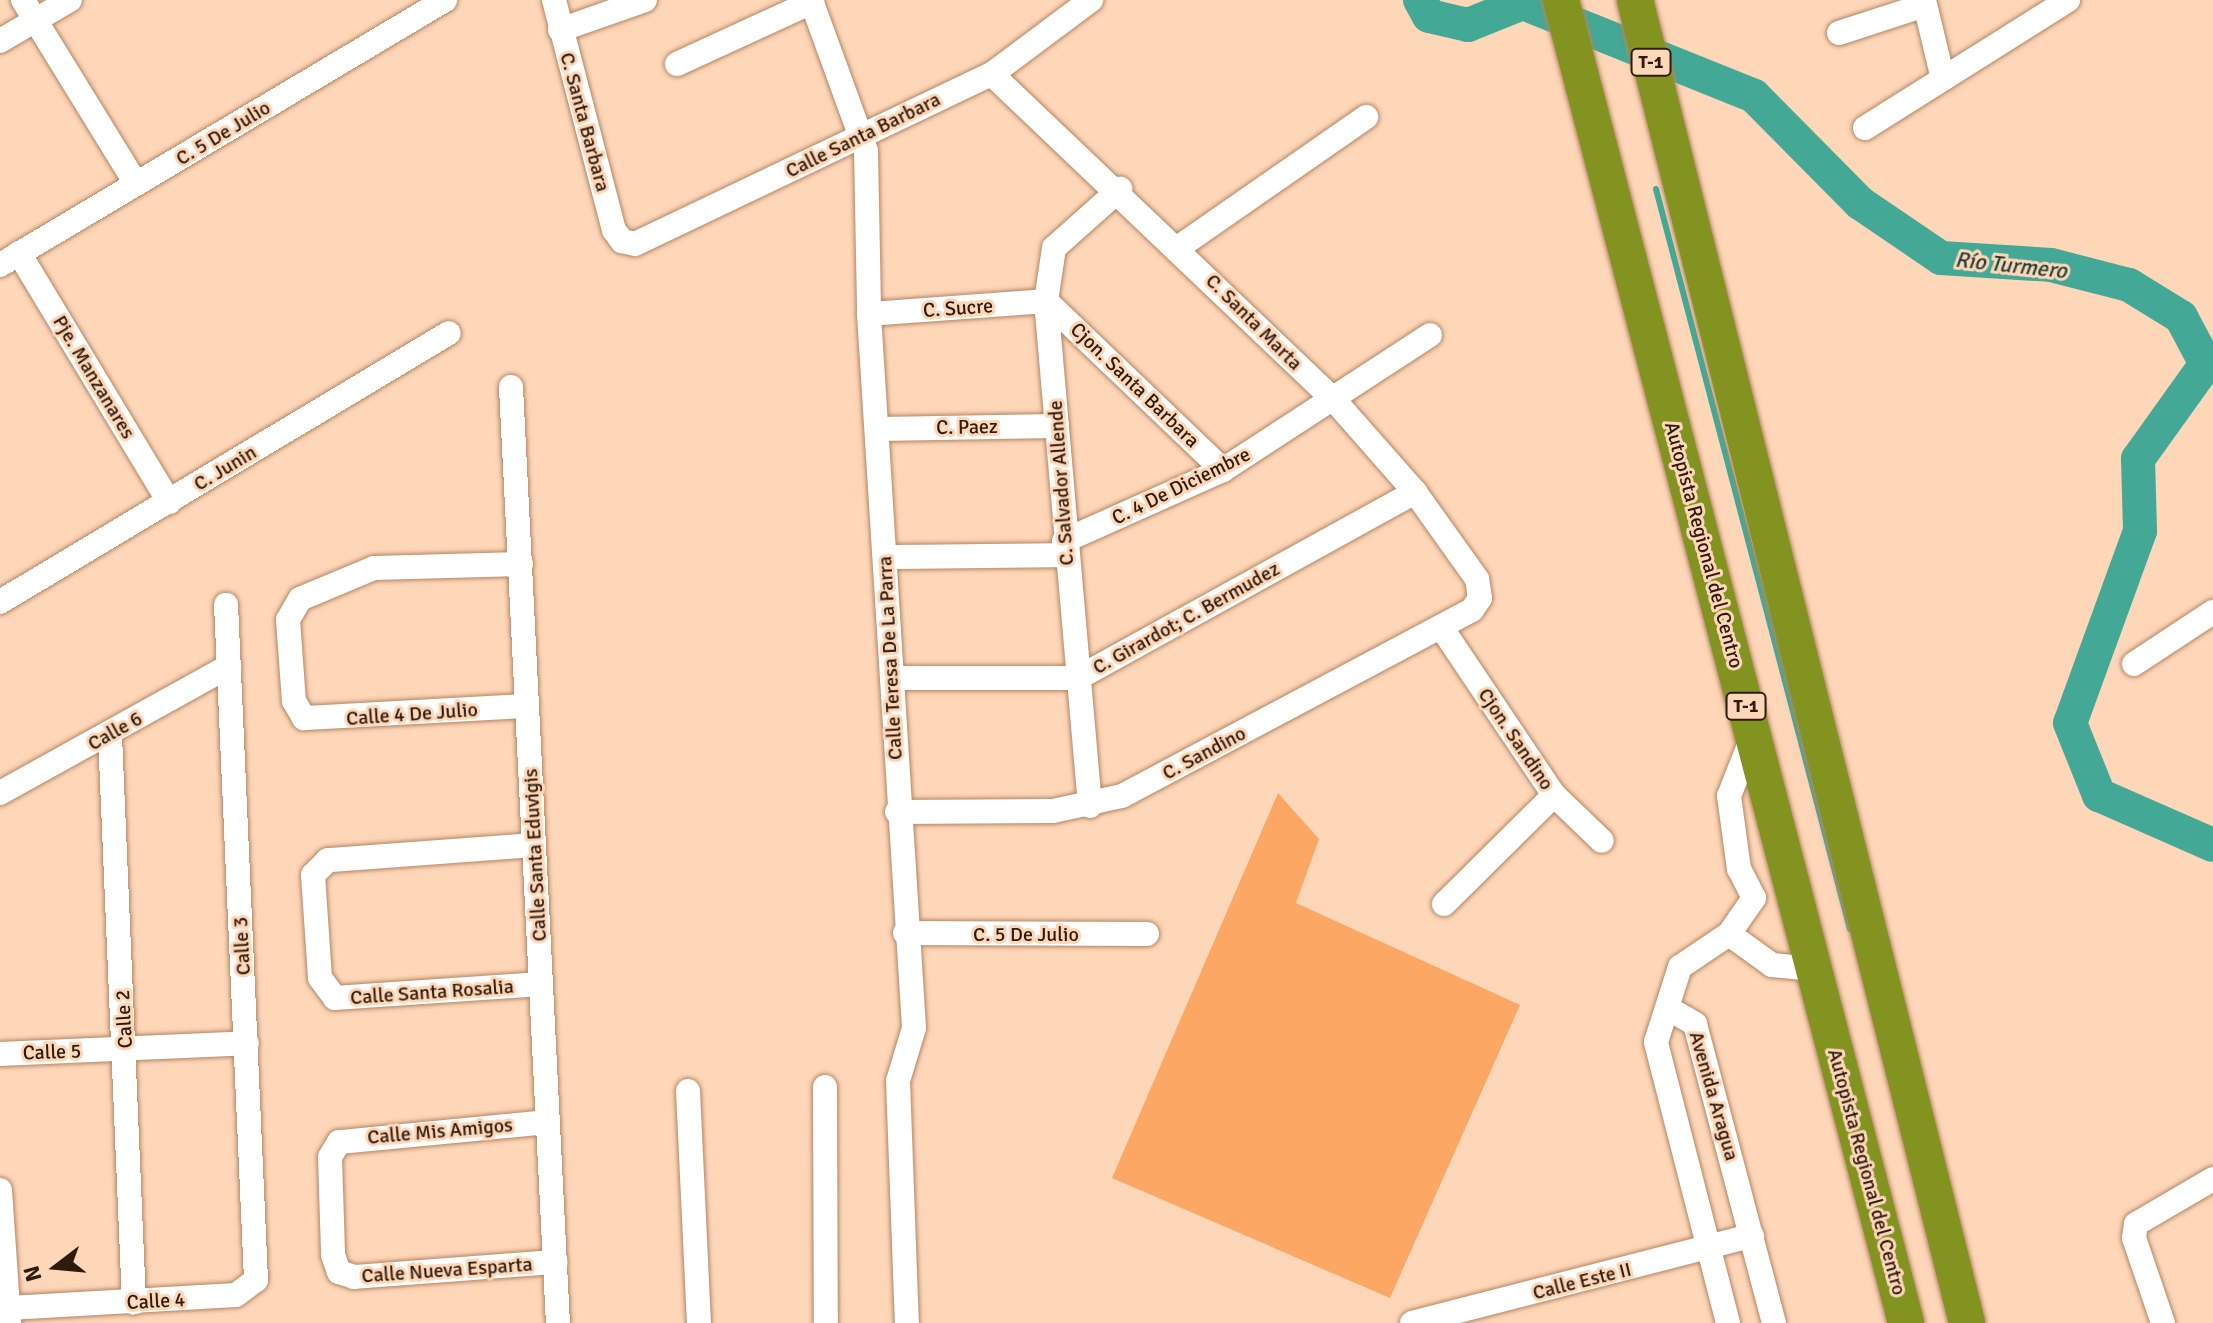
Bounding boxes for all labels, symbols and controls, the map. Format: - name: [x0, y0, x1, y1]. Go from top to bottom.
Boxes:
- road number: T-1: [1629, 48, 1673, 76]
- street label: C. Santa Barbara: [555, 50, 615, 194]
- street label: Calle Santa Barbara: [782, 87, 944, 183]
- street label: C. 5 De Julio: [171, 95, 275, 171]
- water label: Río Turmero: [1954, 246, 2068, 284]
- street label: C. Santa Marta: [1201, 269, 1307, 375]
- street label: C. Sucre: [922, 294, 994, 322]
- street label: Pje. Manzanares: [48, 311, 140, 443]
- street label: Cjon. Santa Barbara: [1066, 317, 1204, 453]
- street label: C. Salvador Allende: [1043, 400, 1079, 566]
- street label: C. Paez: [936, 414, 998, 440]
- street label: Autopista Regional del Centro: [1660, 419, 1748, 671]
- street label: C. Junin: [189, 440, 261, 496]
- street label: C. 4 De Diciembre: [1108, 442, 1254, 530]
- street label: Calle Teresa De La Parra: [873, 555, 907, 761]
- street label: C. Girardot; C. Bermudez: [1088, 557, 1284, 679]
- street label: Cjon. Sandino: [1473, 683, 1559, 795]
- road number: T-1: [1724, 692, 1768, 720]
- street label: Calle 4 De Julio: [345, 697, 479, 731]
- street label: Calle 6: [84, 706, 146, 756]
- street label: C. Sandino: [1158, 721, 1250, 785]
- street label: Calle Santa Eduvigis: [518, 768, 552, 942]
- street label: Calle 3: [228, 916, 256, 976]
- street label: C. 5 De Julio: [973, 922, 1079, 946]
- street label: Calle Santa Rosalia: [349, 974, 515, 1010]
- street label: Calle 2: [110, 989, 138, 1049]
- street label: Avenida Aragua: [1684, 1029, 1744, 1163]
- street label: Calle 5: [22, 1039, 82, 1065]
- street label: Autopista Regional del Centro: [1823, 1046, 1911, 1298]
- street label: Calle Mis Amigos: [366, 1113, 514, 1149]
- north arrow: [16, 1227, 96, 1307]
- street label: Calle Nueva Esparta: [361, 1252, 533, 1288]
- street label: Calle Este II: [1530, 1257, 1634, 1305]
- text: N: [17, 1263, 48, 1285]
- street label: Calle 4: [126, 1287, 186, 1315]

